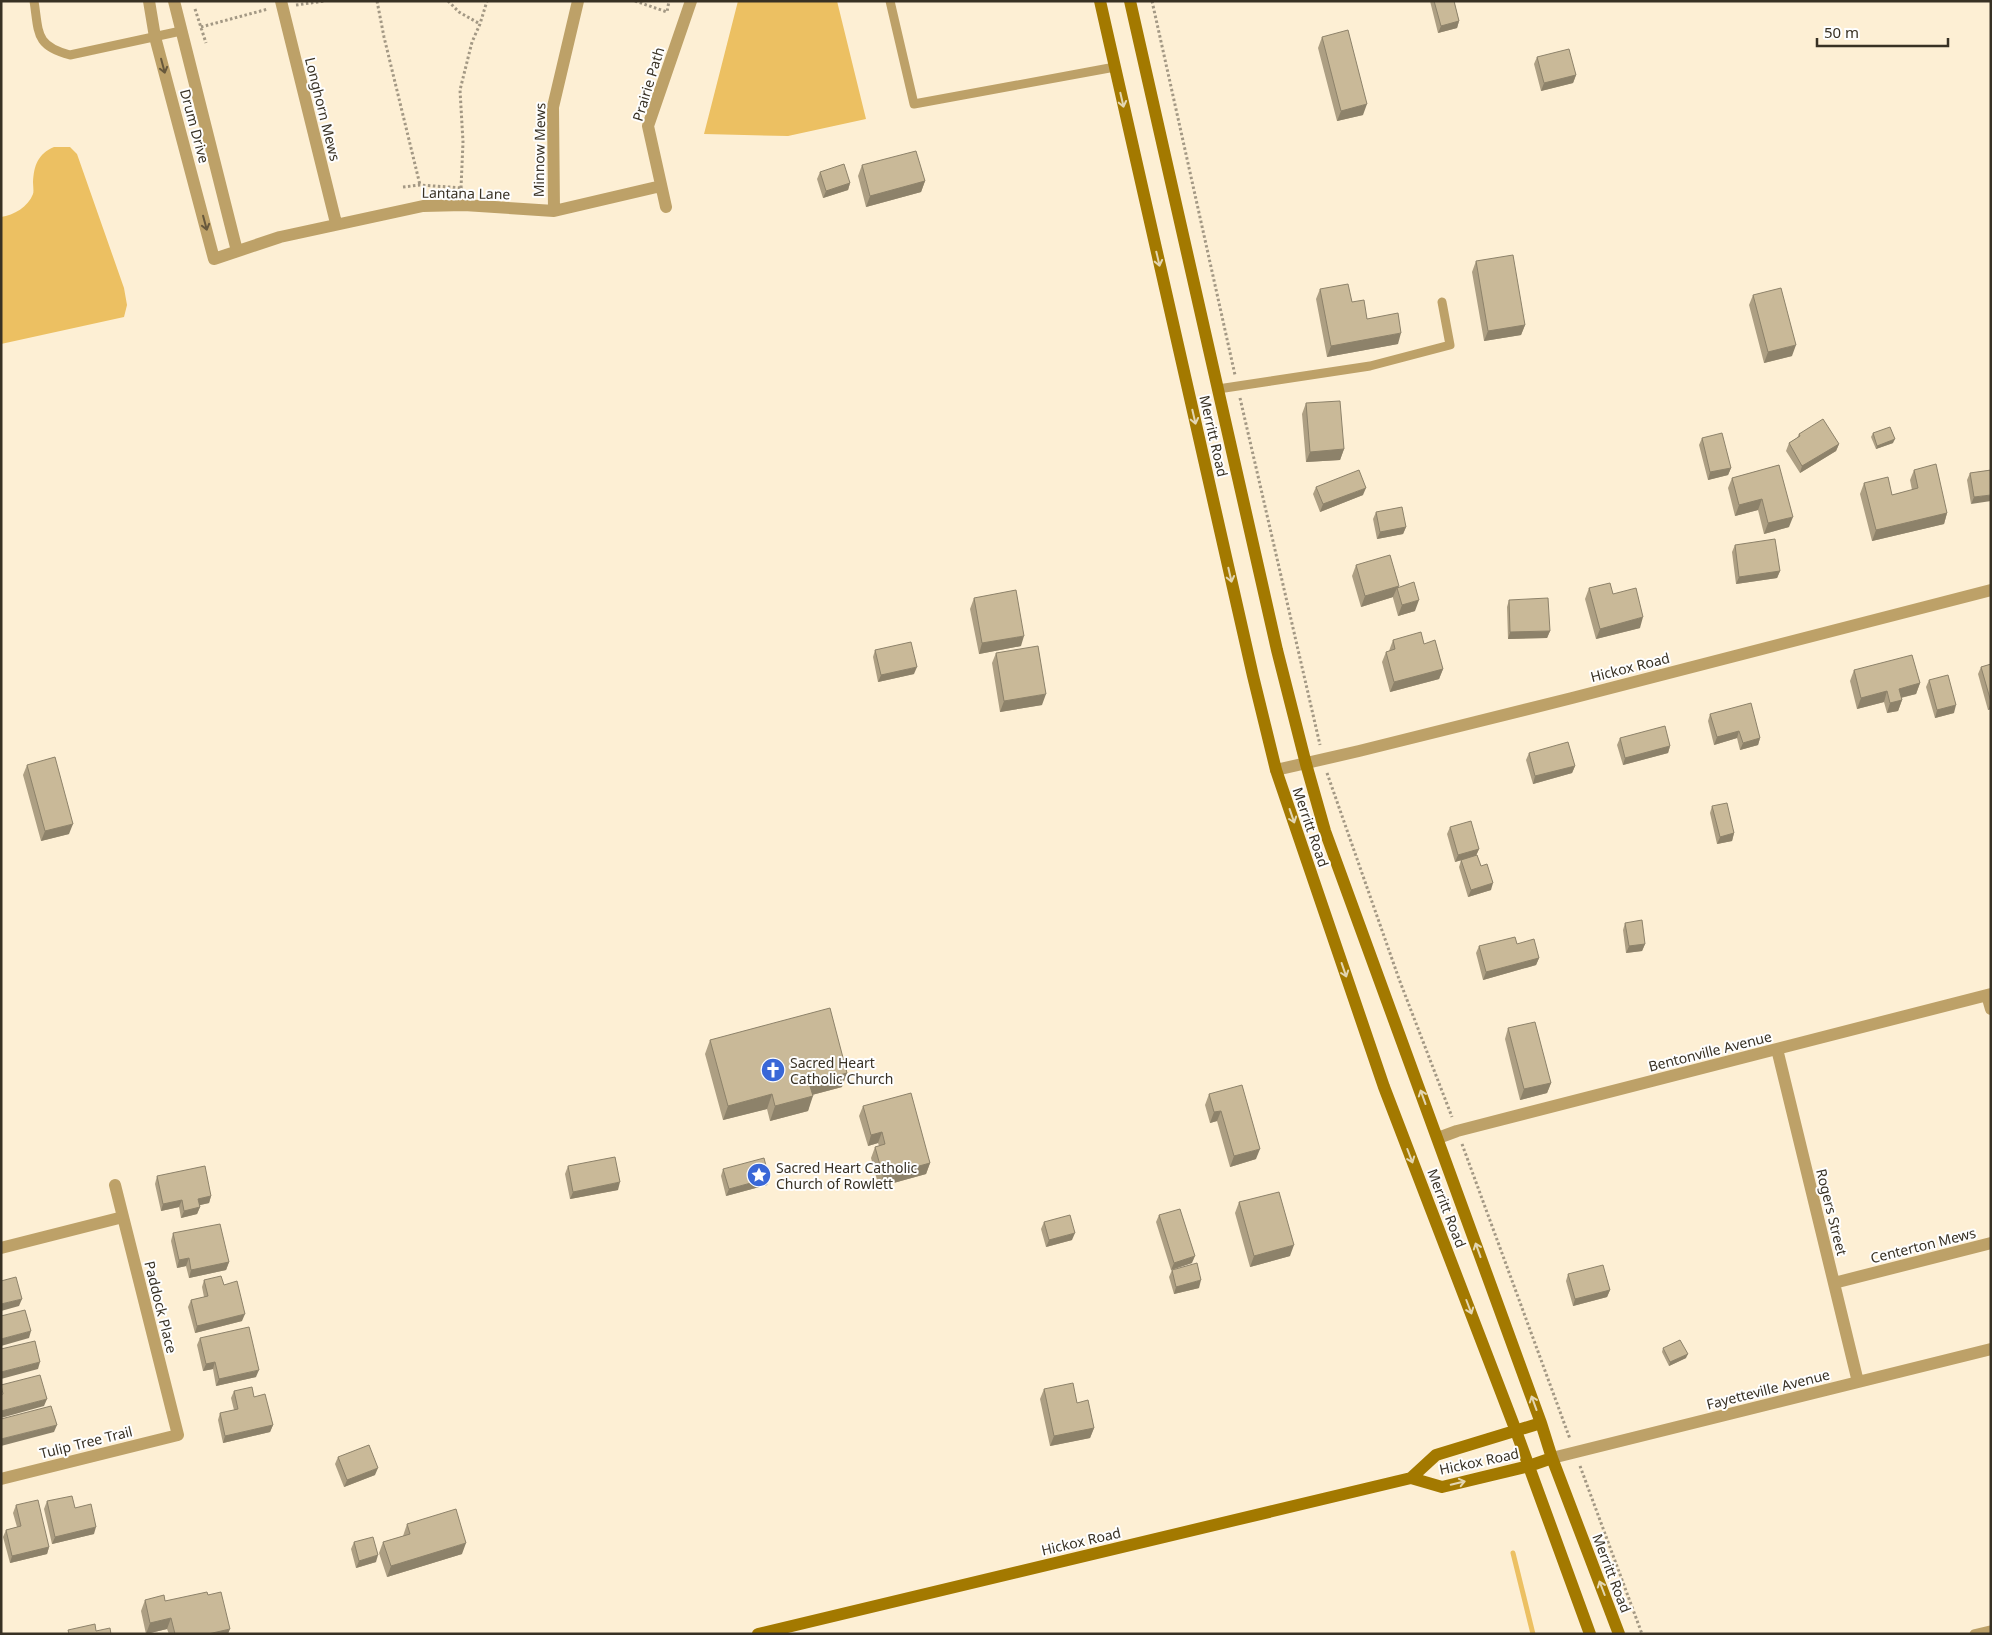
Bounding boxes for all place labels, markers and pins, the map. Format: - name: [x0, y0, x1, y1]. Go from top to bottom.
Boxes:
- place label: Sacred Heart Catholic Church: [790, 1053, 894, 1088]
- church icon: Sacred Heart Catholic Church: [760, 1057, 786, 1083]
- place label: Sacred Heart Catholic Church of Rowlett: [776, 1158, 918, 1193]
- place icon: Sacred Heart Catholic Church of Rowlett: [746, 1162, 772, 1188]

